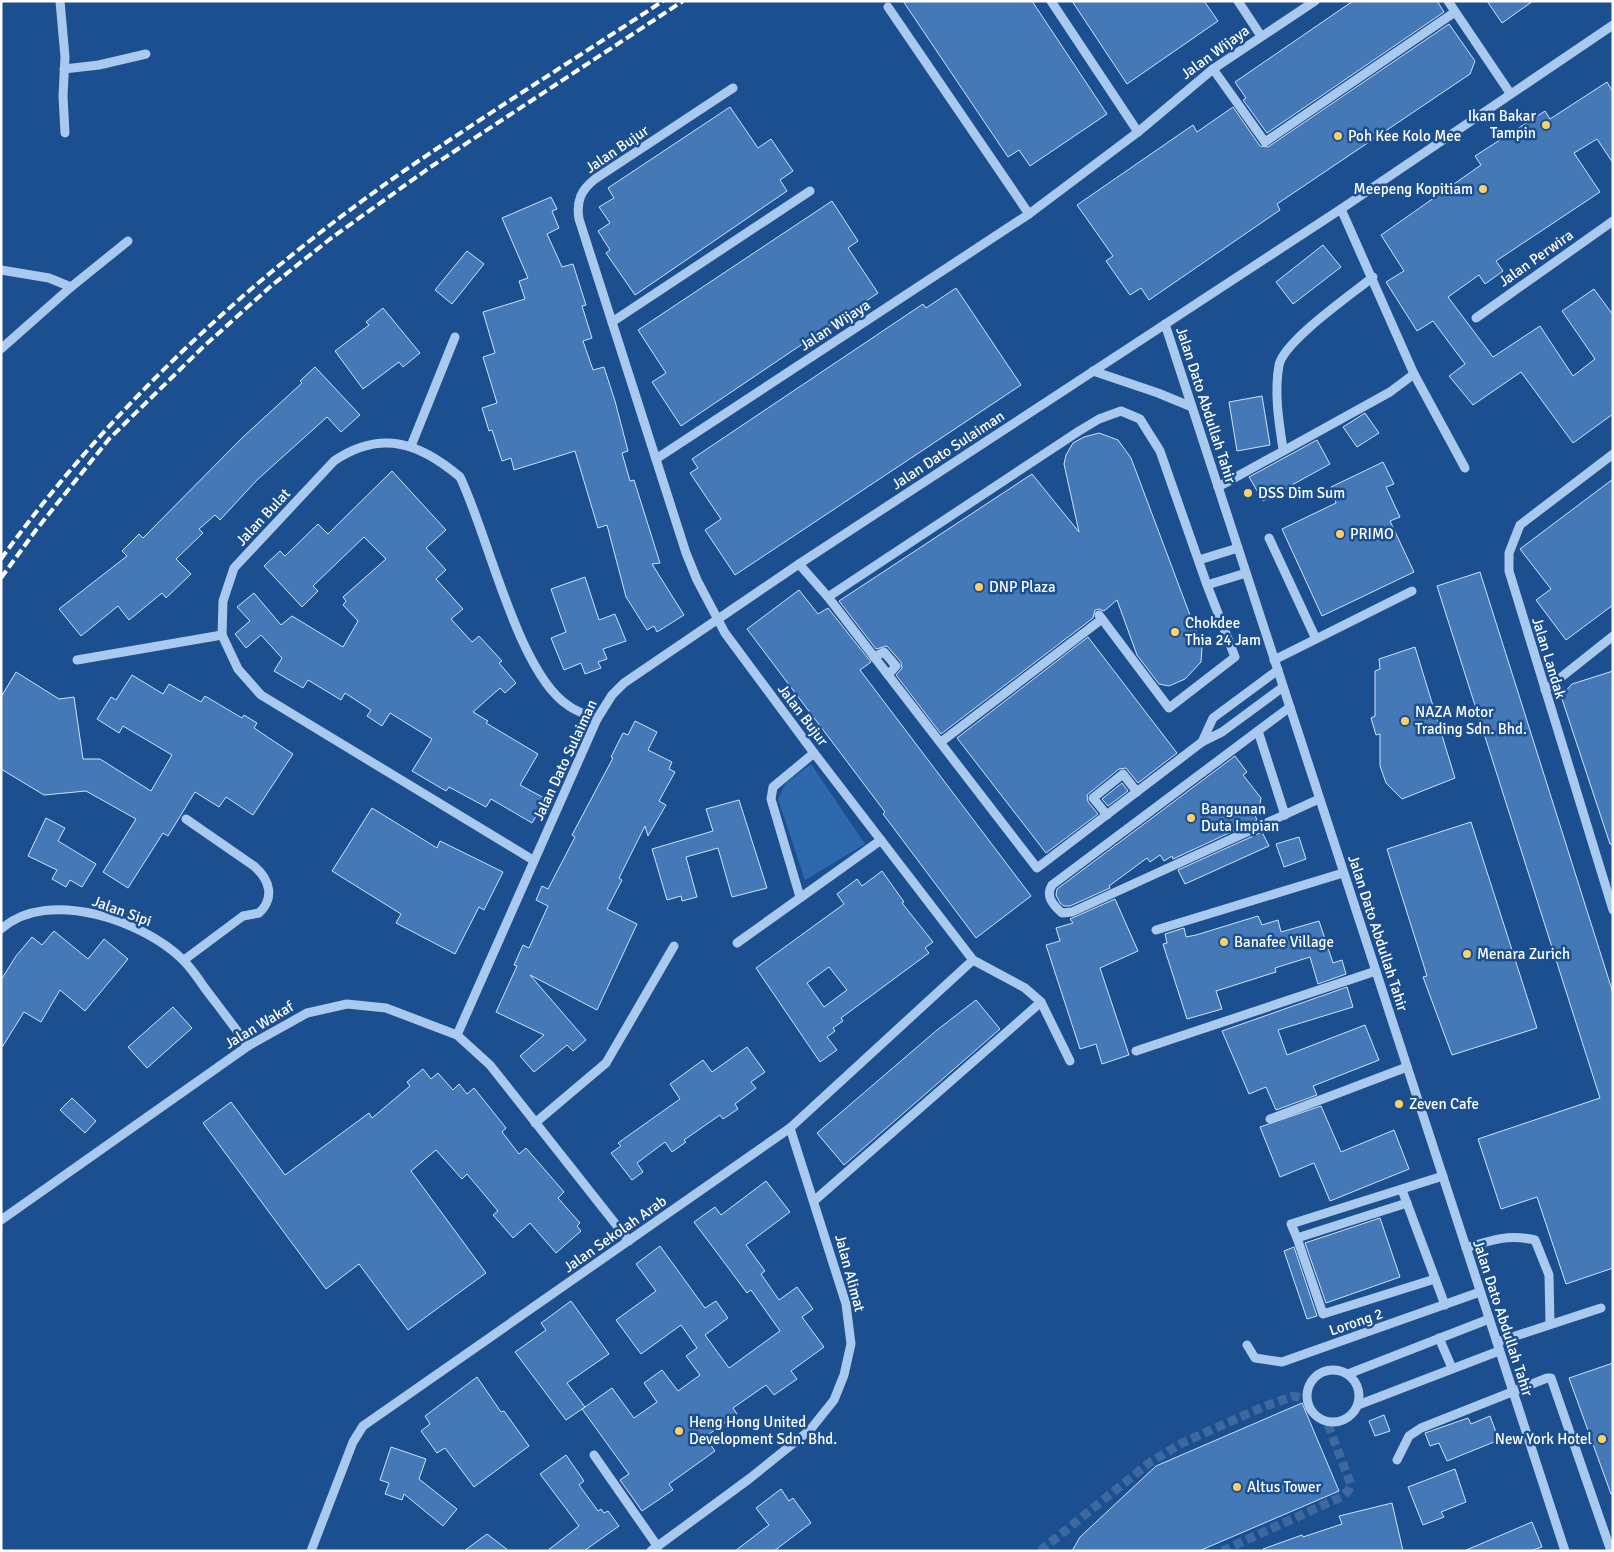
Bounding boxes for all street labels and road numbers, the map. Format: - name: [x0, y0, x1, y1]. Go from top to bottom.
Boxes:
- street label: Jalan Wijaya: [1177, 21, 1253, 83]
- street label: Jalan Bujur: [582, 121, 653, 177]
- street label: Jalan Perwira: [1495, 226, 1577, 290]
- street label: Jalan Wijaya: [796, 296, 874, 354]
- street label: Jalan Dato Abdullah Tahir: [1172, 325, 1240, 486]
- street label: Jalan Dato Sulaiman: [888, 407, 1008, 493]
- street label: Jalan Bulat: [232, 485, 294, 549]
- street label: Jalan Landak: [1528, 615, 1570, 701]
- street label: Jalan Bujur: [774, 681, 832, 750]
- street label: Jalan Dato Sulaiman: [529, 697, 601, 823]
- street label: Jalan Dato Abdullah Tahir: [1344, 853, 1412, 1014]
- street label: Jalan Sipi: [90, 892, 154, 930]
- street label: Jalan Wakaf: [221, 997, 298, 1053]
- street label: Jalan Sekolah Arab: [560, 1192, 670, 1276]
- street label: Jalan Alimat: [831, 1232, 869, 1314]
- street label: Jalan Dato Abdullah Tahir: [1469, 1238, 1537, 1399]
- street label: Lorong 2: [1327, 1304, 1385, 1340]

